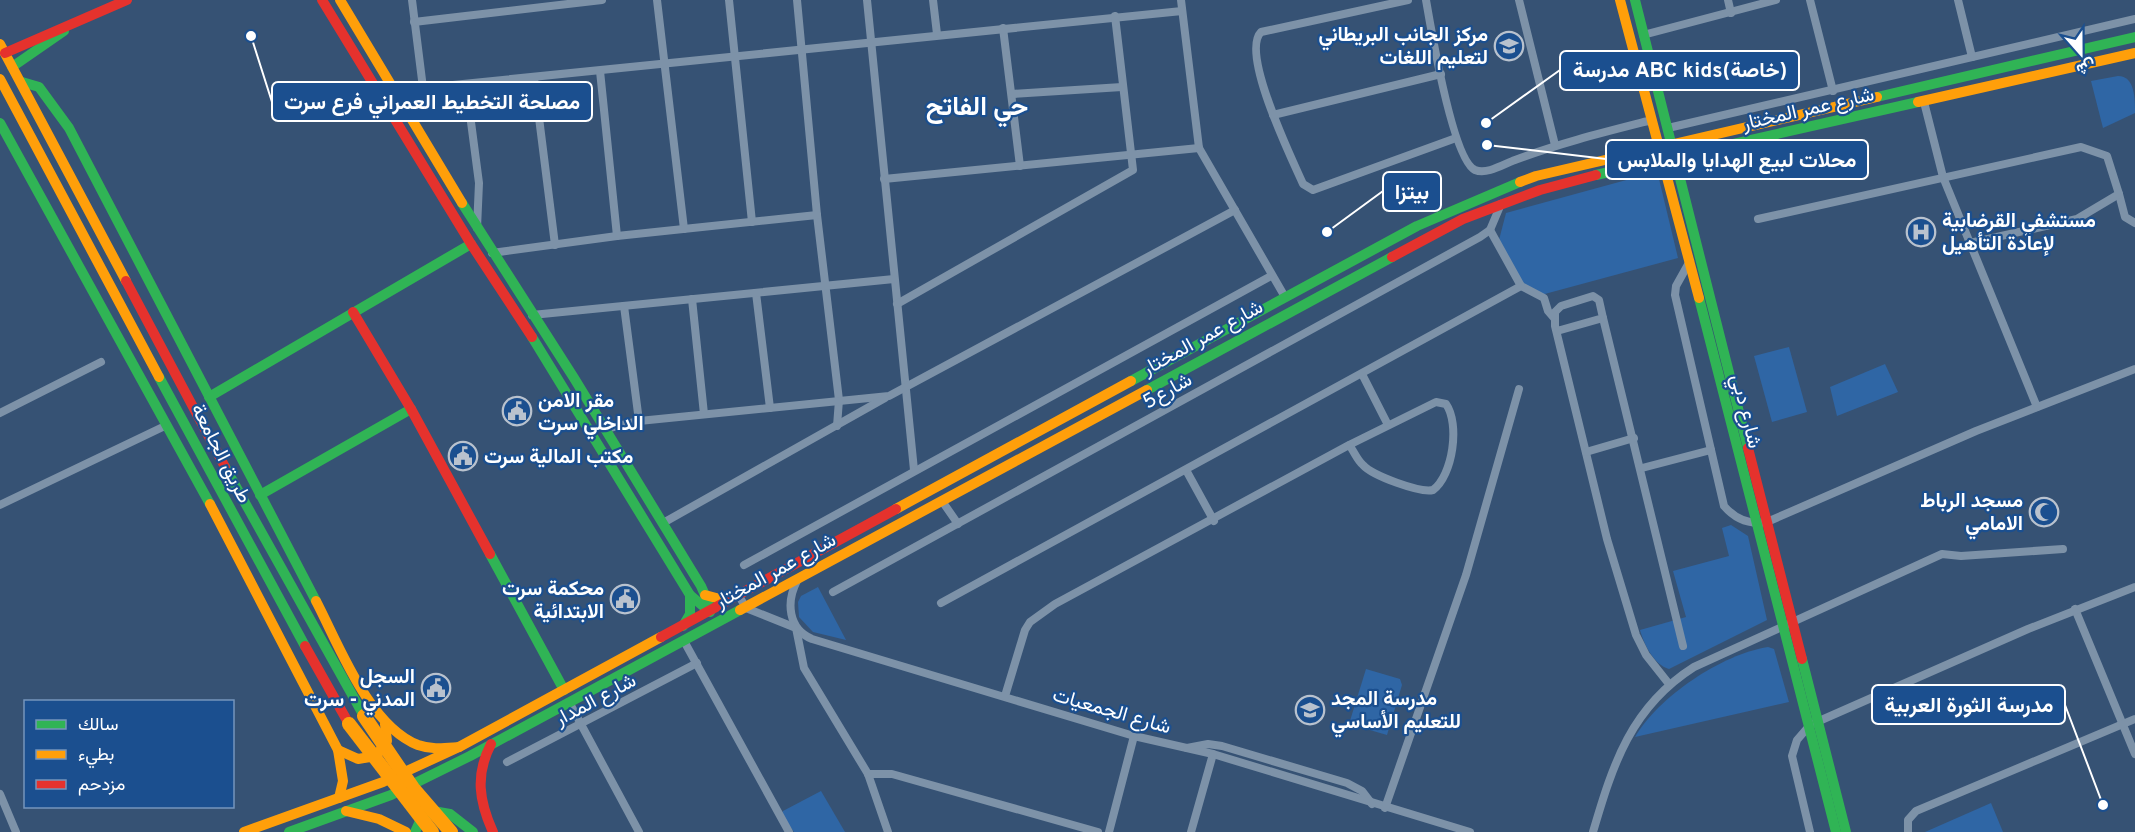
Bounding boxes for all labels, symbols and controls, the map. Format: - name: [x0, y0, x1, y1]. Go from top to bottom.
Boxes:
- place label: مركز الجانب البريطاني لتعليم اللغات: [1318, 23, 1488, 72]
- north arrow: [2051, 24, 2111, 84]
- school or university icon: مركز الجانب البريطاني لتعليم اللغات: [1493, 30, 1525, 62]
- callout: مدرسة ABC kids(خاصة): [1560, 51, 1799, 90]
- text: ش: [2073, 53, 2098, 79]
- text: مدرسة ABC kids(خاصة): [1573, 58, 1787, 85]
- callout: مصلحة التخطيط العمراني فرع سرت: [272, 82, 592, 121]
- street label: شارع عمر المختار: [1739, 82, 1877, 138]
- text: مصلحة التخطيط العمراني فرع سرت: [284, 90, 580, 119]
- district label: حي الفاتح: [926, 92, 1028, 128]
- callout: محلات لبيع الهدايا والملابس: [1606, 140, 1868, 179]
- text: محلات لبيع الهدايا والملابس: [1618, 148, 1856, 175]
- callout: بيتزا: [1383, 172, 1441, 211]
- text: بيتزا: [1395, 180, 1429, 207]
- place label: مستشفي القرضابية لإعادة التأهيل: [1942, 209, 2096, 258]
- hospital icon: مستشفي القرضابية لإعادة التأهيل: [1905, 216, 1937, 248]
- street label: شارع عمر المختار: [1137, 295, 1268, 383]
- street label: شارع5: [1139, 368, 1197, 416]
- street label: شارع دبي: [1721, 372, 1767, 452]
- place label: مقر الامن الداخلي سرت: [538, 389, 644, 440]
- public building icon: مقر الامن الداخلي سرت: [501, 395, 533, 427]
- street label: طريق الجامعة: [184, 400, 257, 508]
- public building icon: مكتب المالية سرت: [447, 440, 479, 472]
- place label: مكتب المالية سرت: [484, 445, 633, 471]
- place label: مسجد الرباط الامامي: [1920, 489, 2023, 540]
- mosque icon: مسجد الرباط الامامي: [2028, 496, 2060, 528]
- street label: شارع عمر المختار: [710, 528, 841, 616]
- place label: محكمة سرت الابتدائية: [502, 577, 604, 626]
- public building icon: محكمة سرت الابتدائية: [609, 583, 641, 615]
- place label: السجل المدني - سرت: [304, 665, 415, 716]
- street label: شارع المدار: [550, 668, 641, 734]
- public building icon: السجل المدني - سرت: [420, 672, 452, 704]
- street label: شارع الجمعيات: [1049, 683, 1174, 741]
- callout: مدرسة الثورة العربية: [1872, 685, 2065, 724]
- place label: مدرسة المجد للتعليم الأساسي: [1331, 687, 1461, 738]
- text: مدرسة الثورة العربية: [1885, 693, 2053, 720]
- school or university icon: مدرسة المجد للتعليم الأساسي: [1294, 694, 1326, 726]
- legend: [24, 700, 234, 808]
- text: سالك: [78, 714, 118, 737]
- text: بطيء: [78, 744, 114, 769]
- text: مزدحم: [78, 774, 125, 797]

